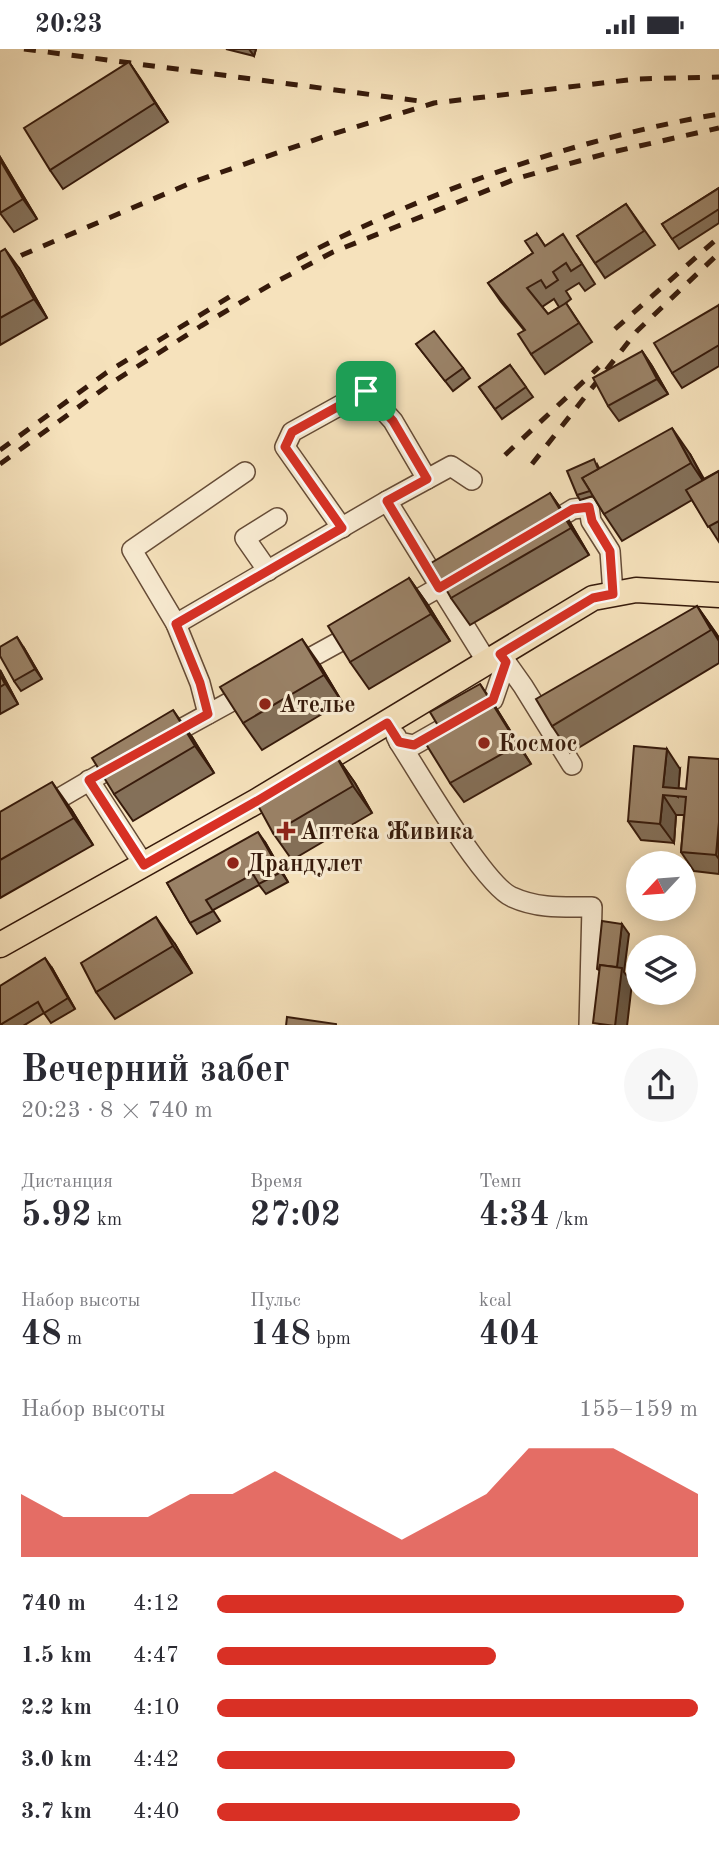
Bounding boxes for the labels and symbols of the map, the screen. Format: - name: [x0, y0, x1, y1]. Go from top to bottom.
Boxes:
- pin: [336, 361, 396, 421]
- place label: Ателье: [279, 694, 356, 718]
- marker: Ателье: [257, 696, 273, 712]
- place label: Космос: [498, 733, 578, 757]
- marker: Космос: [476, 735, 492, 751]
- place label: Аптека Живика: [300, 821, 474, 845]
- marker: Аптека Живика: [278, 823, 294, 839]
- north arrow: [626, 851, 696, 921]
- place label: Драндулет: [247, 853, 363, 877]
- marker: Драндулет: [225, 855, 241, 871]

